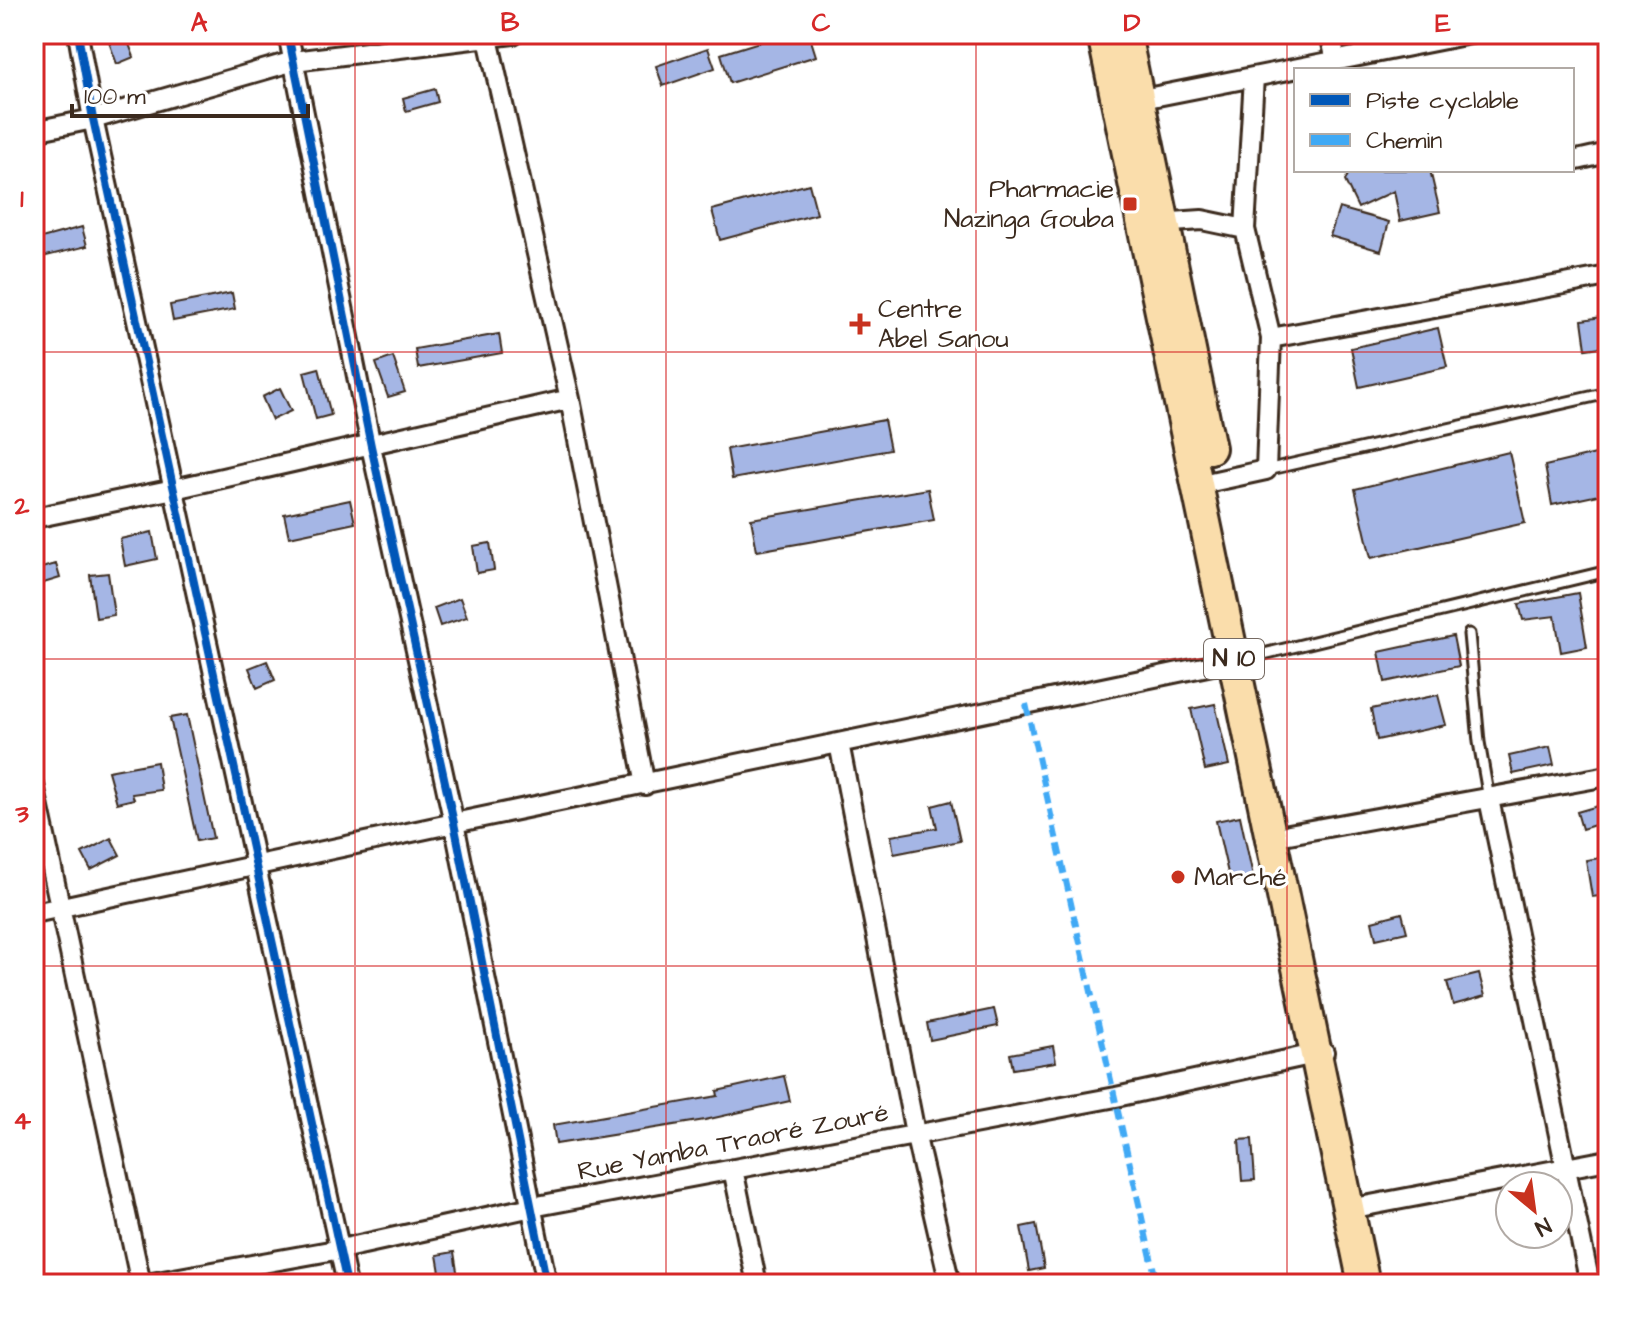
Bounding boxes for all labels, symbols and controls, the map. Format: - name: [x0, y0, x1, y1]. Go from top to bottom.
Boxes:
- text: A: [191, 5, 208, 41]
- text: B: [501, 5, 520, 41]
- text: C: [812, 5, 831, 41]
- text: D: [1124, 5, 1141, 41]
- text: E: [1435, 5, 1451, 41]
- scale bar: [72, 68, 308, 118]
- legend: [1294, 68, 1574, 172]
- text: 100 m: [84, 80, 146, 114]
- text: Piste cyclable: [1366, 84, 1519, 119]
- text: Chemin: [1366, 124, 1442, 158]
- place label: Pharmacie Nazinga Gouba: [944, 171, 1114, 239]
- text: 1: [20, 181, 24, 217]
- marker: Pharmacie Nazinga Gouba: [1121, 195, 1139, 213]
- place label: Centre Abel Sanou: [878, 291, 1009, 357]
- marker: Centre Abel Sanou: [849, 313, 871, 335]
- text: 2: [14, 488, 30, 524]
- road number: N 10: [1204, 639, 1264, 679]
- text: 3: [14, 796, 29, 832]
- place label: Marché: [1194, 859, 1286, 895]
- marker: Marché: [1169, 868, 1187, 886]
- street label: Rue Yamba Traoré Zouré: [575, 1094, 891, 1190]
- text: 4: [13, 1103, 31, 1139]
- north arrow: [1494, 1170, 1574, 1250]
- text: N: [1529, 1209, 1557, 1243]

